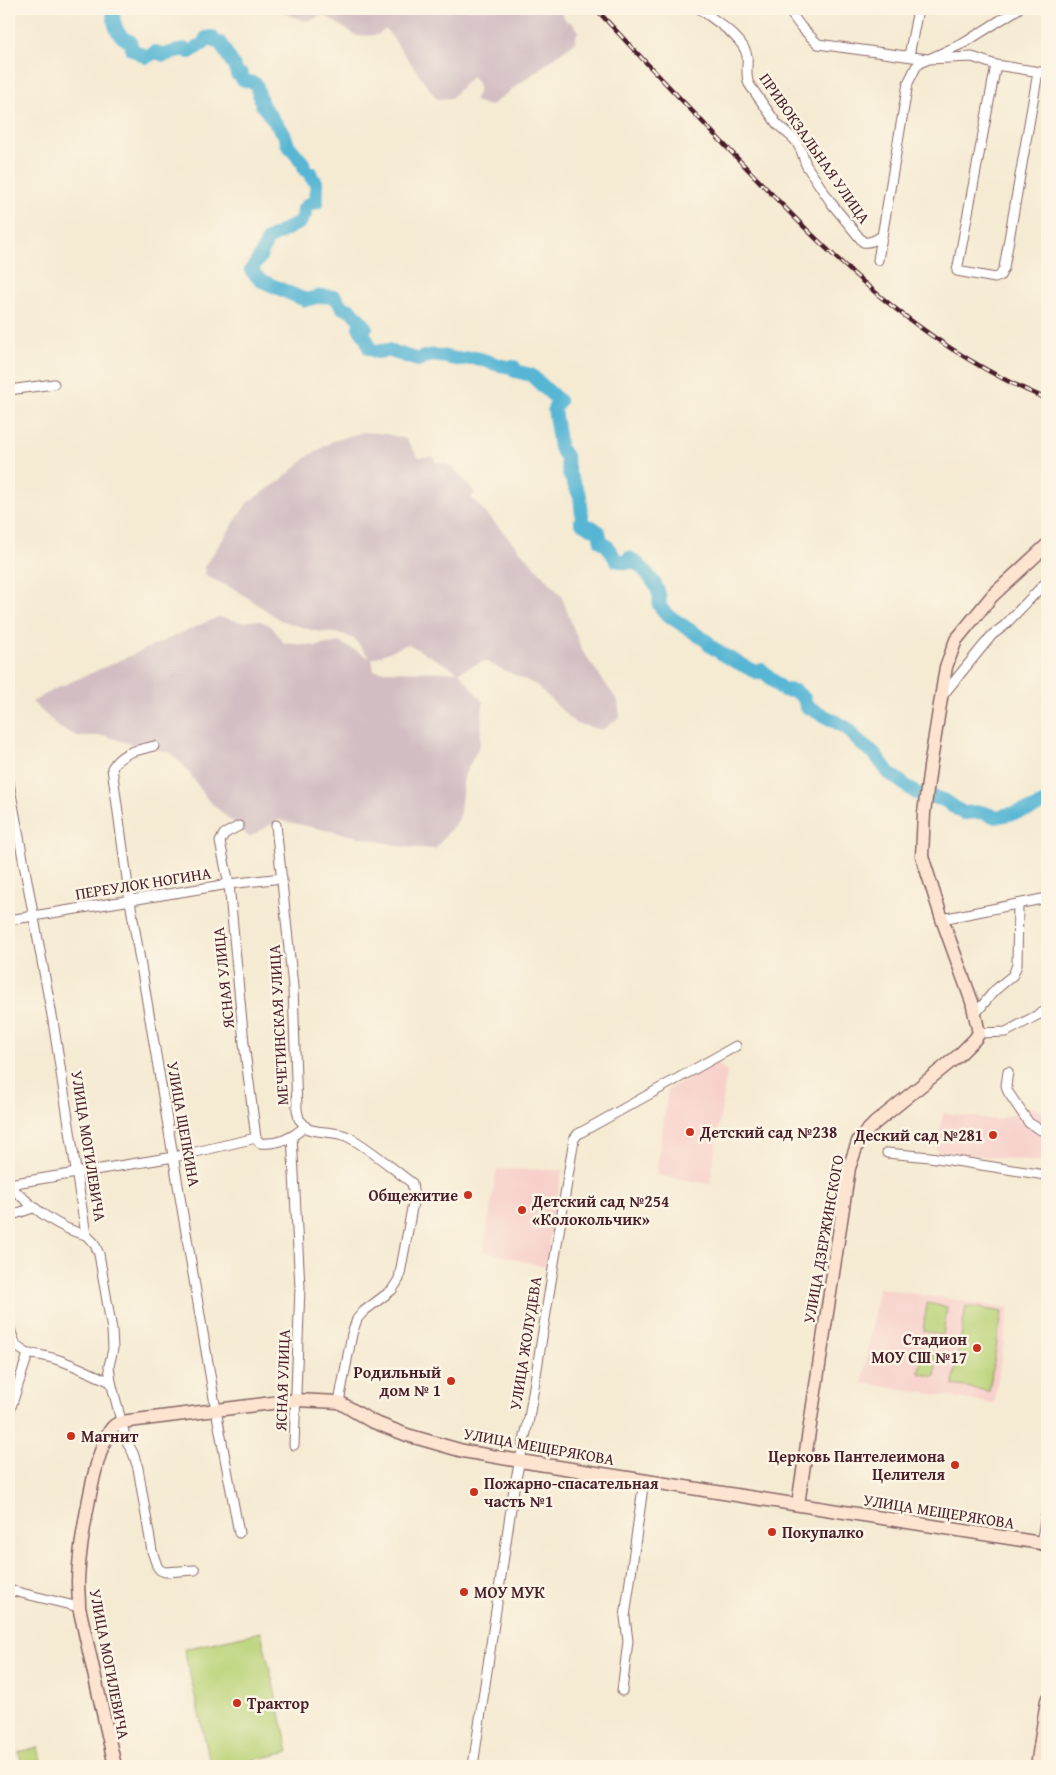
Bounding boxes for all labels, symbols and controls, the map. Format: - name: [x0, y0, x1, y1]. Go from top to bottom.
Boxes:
- street label: ПРИВОКЗАЛЬНАЯ УЛИЦА: [754, 68, 876, 229]
- street label: ПЕРЕУЛОК НОГИНА: [73, 860, 213, 906]
- street label: ЯСНАЯ УЛИЦА: [206, 926, 240, 1031]
- street label: МЕЧЕТИНСКАЯ УЛИЦА: [262, 944, 294, 1106]
- street label: УЛИЦА ЩЕПКИНА: [161, 1059, 207, 1189]
- street label: УЛИЦА МОГИЛЕВИЧА: [65, 1069, 113, 1224]
- place label: Детский сад №238: [699, 1120, 837, 1144]
- place label: Деский сад №281: [853, 1123, 983, 1147]
- marker: Детский сад №238: [684, 1126, 696, 1138]
- marker: Деский сад №281: [987, 1129, 999, 1141]
- street label: УЛИЦА ДЗЕРЖИНСКОГО: [796, 1153, 850, 1325]
- place label: Общежитие: [369, 1183, 458, 1207]
- marker: Общежитие: [462, 1189, 474, 1201]
- place label: Детский сад №254 «Колокольчик»: [531, 1189, 669, 1231]
- marker: Детский сад №254 «Колокольчик»: [516, 1204, 528, 1216]
- street label: УЛИЦА ЖОЛУДЕВА: [503, 1274, 547, 1412]
- place label: Стадион МОУ СШ №17: [871, 1327, 967, 1369]
- street label: ЯСНАЯ УЛИЦА: [268, 1328, 296, 1432]
- marker: Стадион МОУ СШ №17: [971, 1342, 983, 1354]
- place label: Родильный дом № 1: [354, 1360, 441, 1402]
- marker: Родильный дом № 1: [445, 1375, 457, 1387]
- street label: УЛИЦА МЕЩЕРЯКОВА: [462, 1421, 617, 1471]
- place label: Магнит: [81, 1424, 139, 1448]
- marker: Магнит: [65, 1430, 77, 1442]
- place label: Церковь Пантелеимона Целителя: [768, 1444, 946, 1486]
- marker: Церковь Пантелеимона Целителя: [949, 1459, 961, 1471]
- place label: Пожарно-спасательная часть №1: [484, 1471, 659, 1513]
- marker: Пожарно-спасательная часть №1: [468, 1486, 480, 1498]
- street label: УЛИЦА МЕЩЕРЯКОВА: [862, 1487, 1017, 1535]
- place label: Покупалко: [782, 1520, 864, 1544]
- marker: Покупалко: [766, 1526, 778, 1538]
- place label: МОУ МУК: [474, 1580, 545, 1604]
- marker: МОУ МУК: [458, 1586, 470, 1598]
- street label: УЛИЦА МОГИЛЕВИЧА: [84, 1587, 136, 1741]
- place label: Трактор: [247, 1691, 309, 1715]
- marker: Трактор: [231, 1697, 243, 1709]

